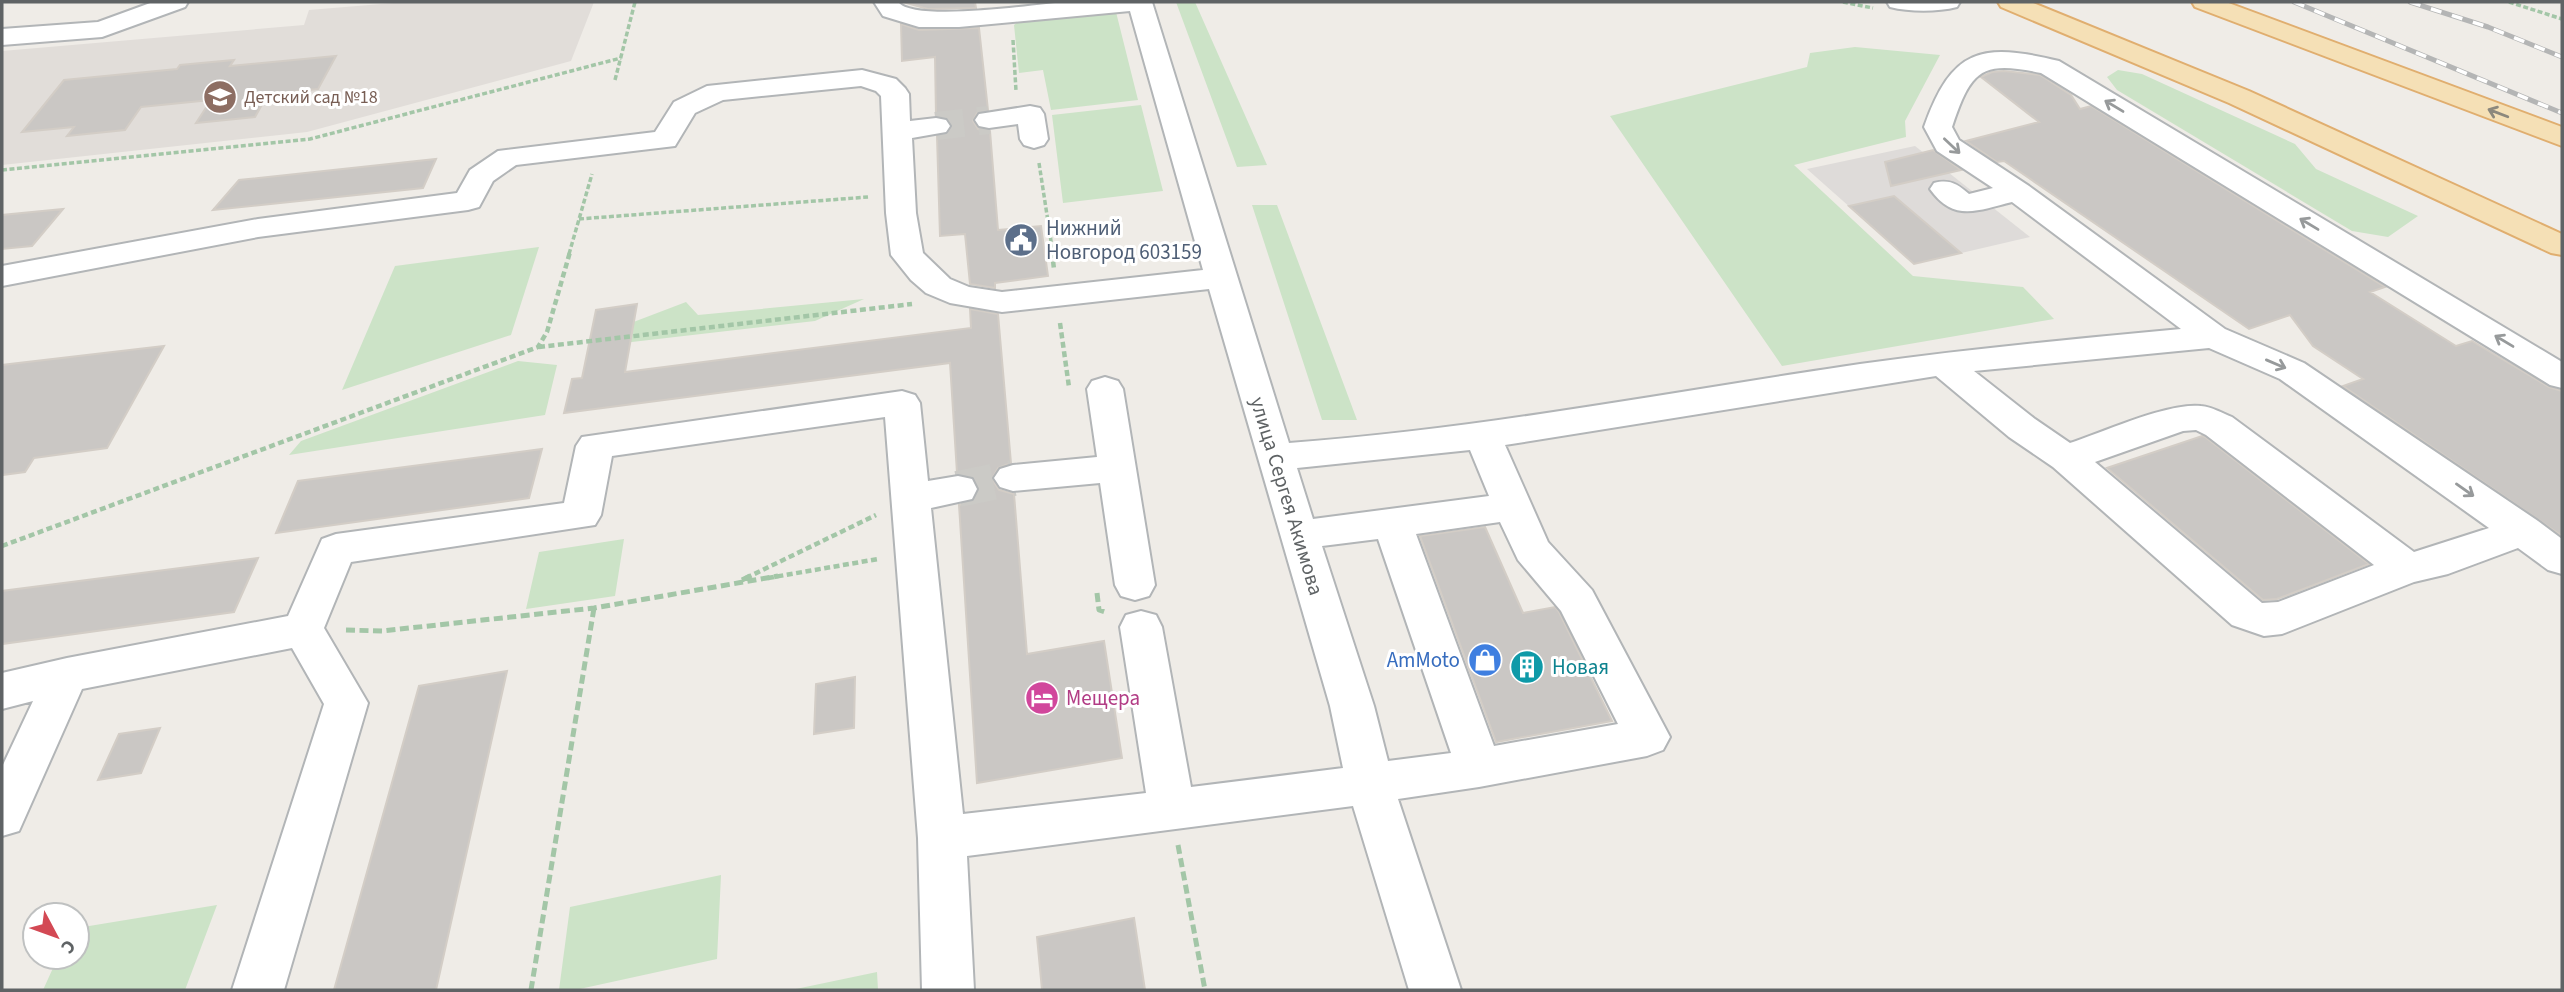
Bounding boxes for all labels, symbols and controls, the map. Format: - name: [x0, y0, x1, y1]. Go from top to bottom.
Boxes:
- school or university icon: Детский сад №18: [201, 78, 239, 116]
- place label: Детский сад №18: [244, 85, 378, 110]
- one-way arrow: [2105, 99, 2125, 113]
- one-way arrow: [2488, 105, 2510, 118]
- one-way arrow: [1943, 137, 1960, 154]
- place label: Нижний Новгород 603159: [1046, 213, 1202, 267]
- one-way arrow: [2299, 216, 2319, 230]
- public building icon: Нижний Новгород 603159: [1002, 221, 1040, 259]
- one-way arrow: [2494, 334, 2514, 348]
- one-way arrow: [2265, 358, 2286, 371]
- street label: улица Сергея Акимова: [1243, 393, 1331, 599]
- one-way arrow: [2455, 483, 2474, 497]
- shop icon: AmMoto: [1466, 641, 1504, 679]
- place label: AmMoto: [1387, 645, 1460, 675]
- building icon: Новая: [1508, 648, 1546, 686]
- place label: Новая: [1552, 652, 1609, 682]
- hotel icon: Мещера: [1023, 679, 1061, 717]
- place label: Мещера: [1066, 683, 1140, 713]
- north arrow: [21, 901, 91, 971]
- text: С: [54, 933, 82, 959]

